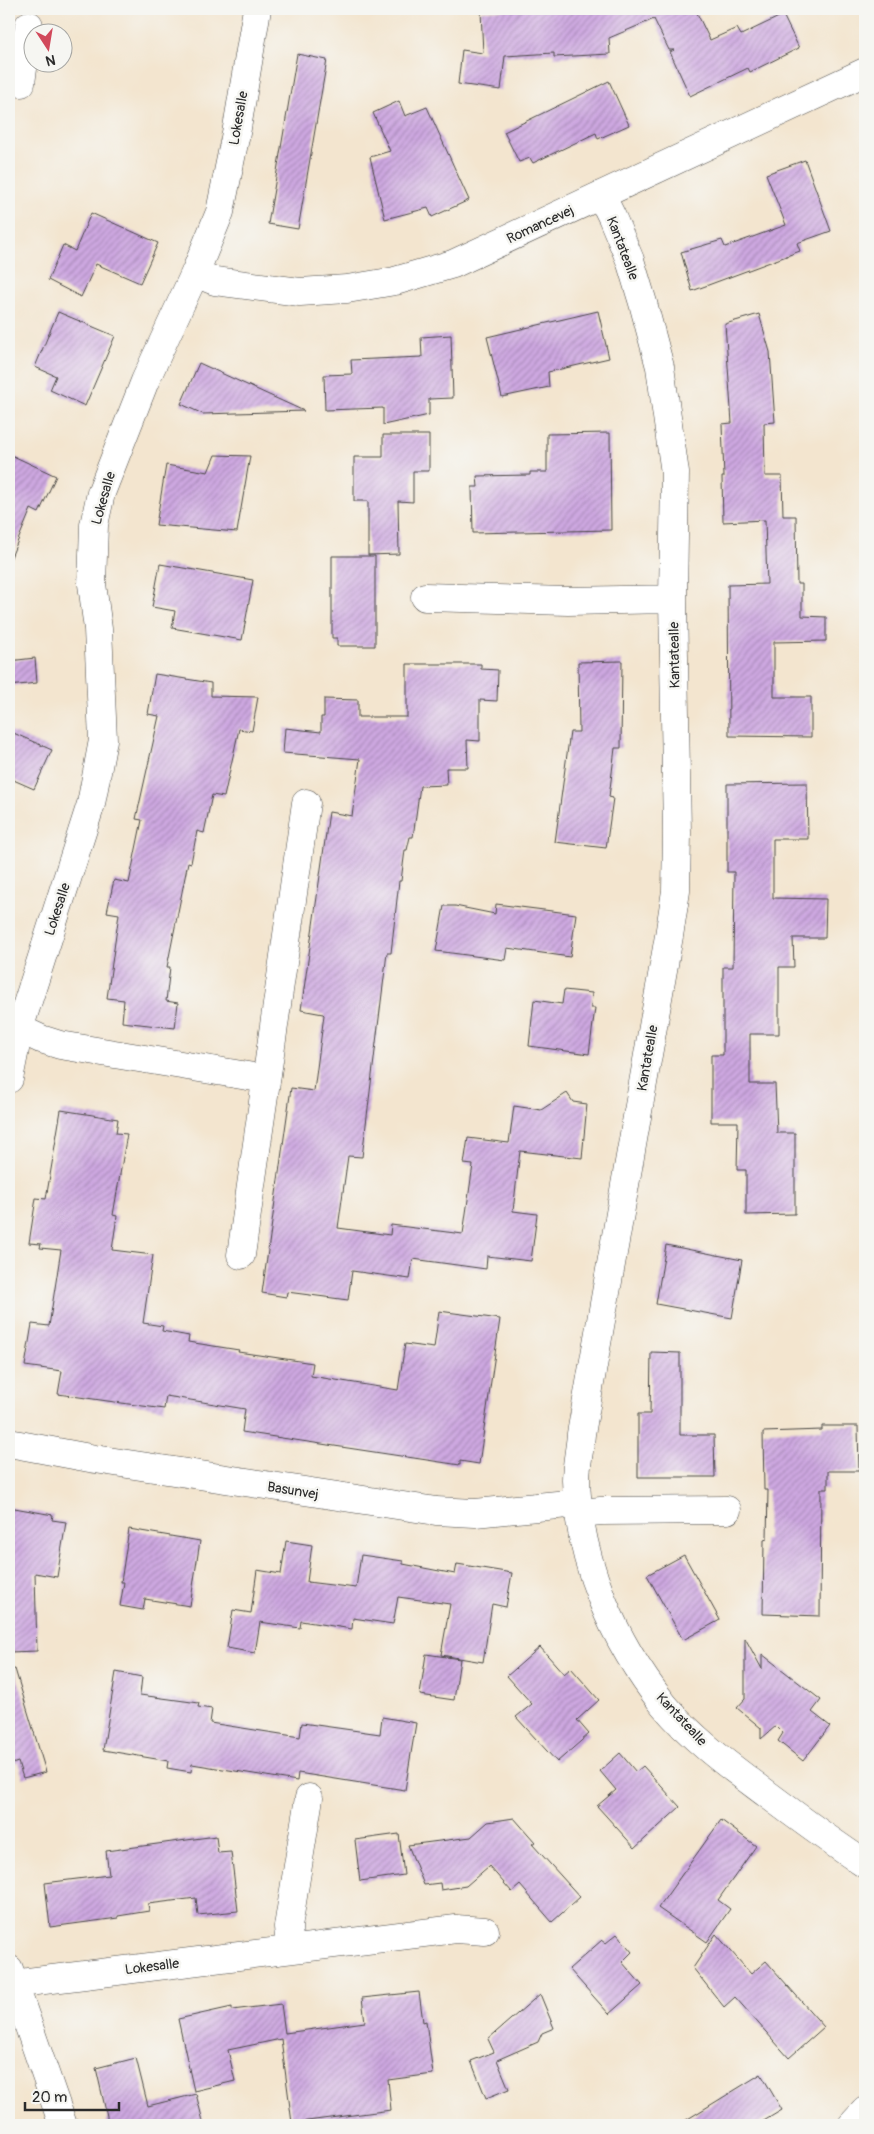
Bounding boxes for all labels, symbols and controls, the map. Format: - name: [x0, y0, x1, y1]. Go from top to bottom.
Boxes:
- north arrow: [22, 22, 72, 72]
- text: N: [44, 51, 57, 70]
- street label: Lokesalle: [225, 90, 252, 146]
- street label: Romancevej: [504, 202, 576, 247]
- street label: Kantatealle: [603, 214, 642, 282]
- street label: Lokesalle: [88, 470, 119, 527]
- street label: Kantatealle: [665, 621, 684, 688]
- street label: Lokesalle: [41, 881, 74, 938]
- street label: Kantatealle: [633, 1024, 662, 1092]
- street label: Basunvej: [266, 1478, 320, 1503]
- street label: Kantatealle: [653, 1689, 711, 1750]
- street label: Lokesalle: [124, 1955, 180, 1978]
- scale bar: [25, 2079, 119, 2111]
- text: 20 m: [32, 2088, 67, 2107]

